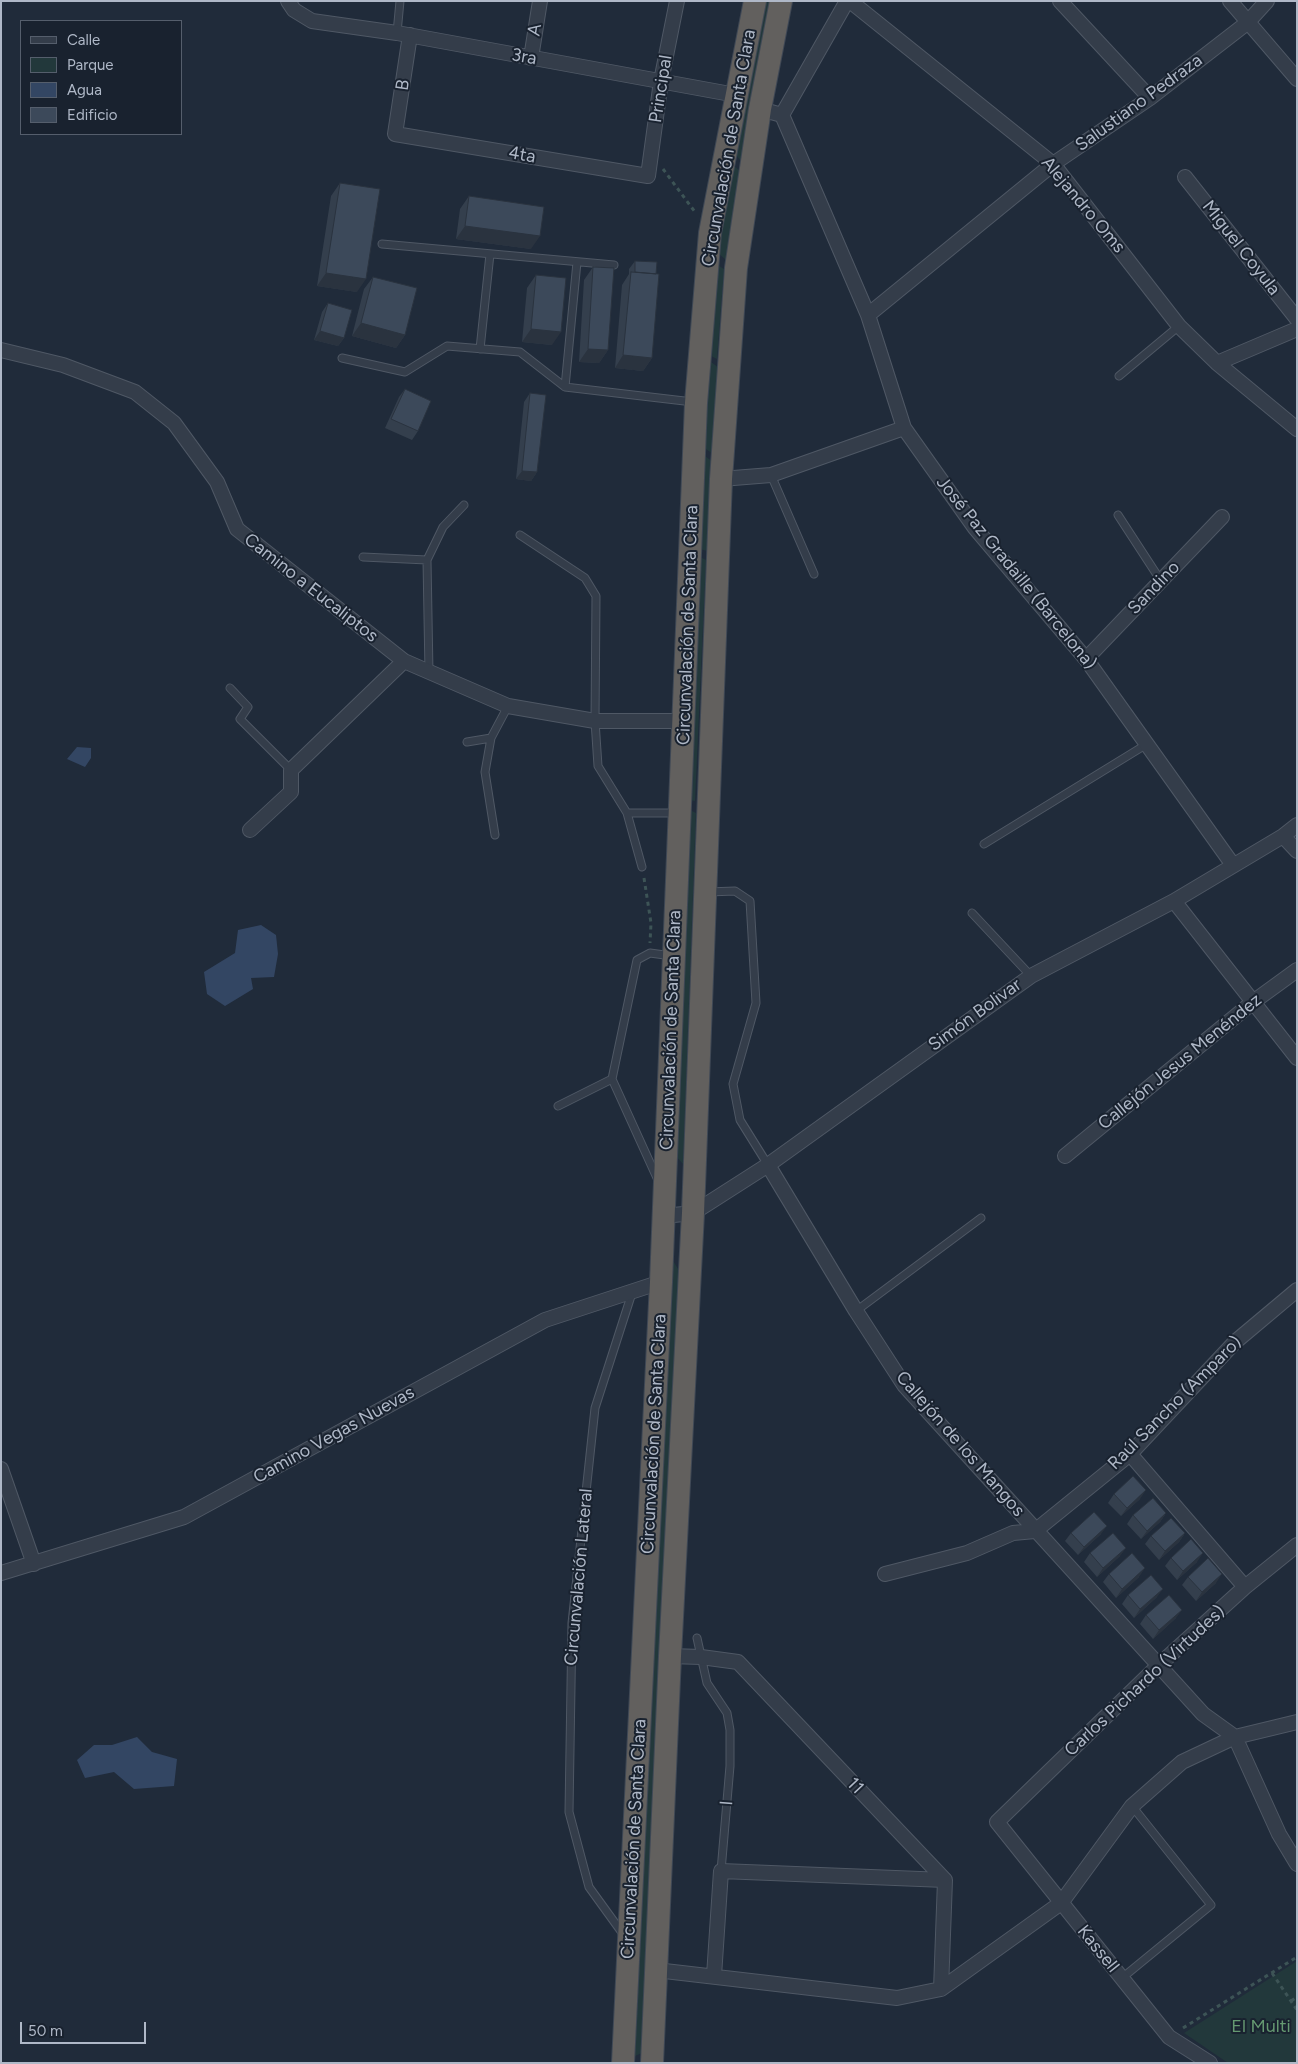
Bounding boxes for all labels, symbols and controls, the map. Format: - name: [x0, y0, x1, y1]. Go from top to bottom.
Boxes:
- legend: [20, 20, 182, 135]
- street label: A: [523, 22, 547, 38]
- street label: Circunvalación de Santa Clara: [698, 28, 760, 268]
- text: Calle: [67, 31, 100, 49]
- street label: 3ra: [510, 44, 538, 70]
- street label: Salustiano Pedraza: [1071, 50, 1207, 156]
- street label: Principal: [645, 54, 677, 124]
- text: Parque: [67, 56, 114, 74]
- street label: B: [392, 78, 414, 92]
- text: Agua: [67, 81, 102, 99]
- text: Edificio: [67, 106, 117, 124]
- street label: 4ta: [507, 142, 537, 168]
- street label: Alejandro Oms: [1036, 152, 1130, 258]
- street label: Miguel Coyula: [1197, 196, 1285, 300]
- street label: José Paz Gradaille (Barcelona): [931, 472, 1101, 674]
- street label: Circunvalación de Santa Clara: [673, 505, 703, 745]
- street label: Camino a Eucaliptos: [240, 529, 382, 647]
- street label: Sandino: [1123, 557, 1185, 619]
- street label: Circunvalación de Santa Clara: [656, 910, 686, 1150]
- street label: Simón Bolivar: [924, 974, 1026, 1056]
- street label: Callejón Jesus Menéndez: [1094, 989, 1266, 1135]
- street label: Circunvalación de Santa Clara: [637, 1314, 671, 1554]
- street label: Raúl Sancho (Amparo): [1104, 1332, 1246, 1474]
- street label: Callejón de los Mangos: [891, 1367, 1029, 1521]
- street label: Camino Vegas Nuevas: [250, 1382, 418, 1488]
- street label: Circunvalación Lateral: [561, 1488, 597, 1666]
- street label: Carlos Pichardo (Virtudes): [1060, 1601, 1230, 1761]
- street label: Circunvalación de Santa Clara: [617, 1719, 651, 1959]
- street label: 11: [842, 1773, 868, 1799]
- street label: I: [716, 1800, 738, 1806]
- street label: Kassell: [1072, 1921, 1124, 1977]
- scale bar: [22, 2012, 149, 2044]
- park label: El Multi: [1231, 2016, 1291, 2038]
- text: 50 m: [28, 2022, 63, 2040]

